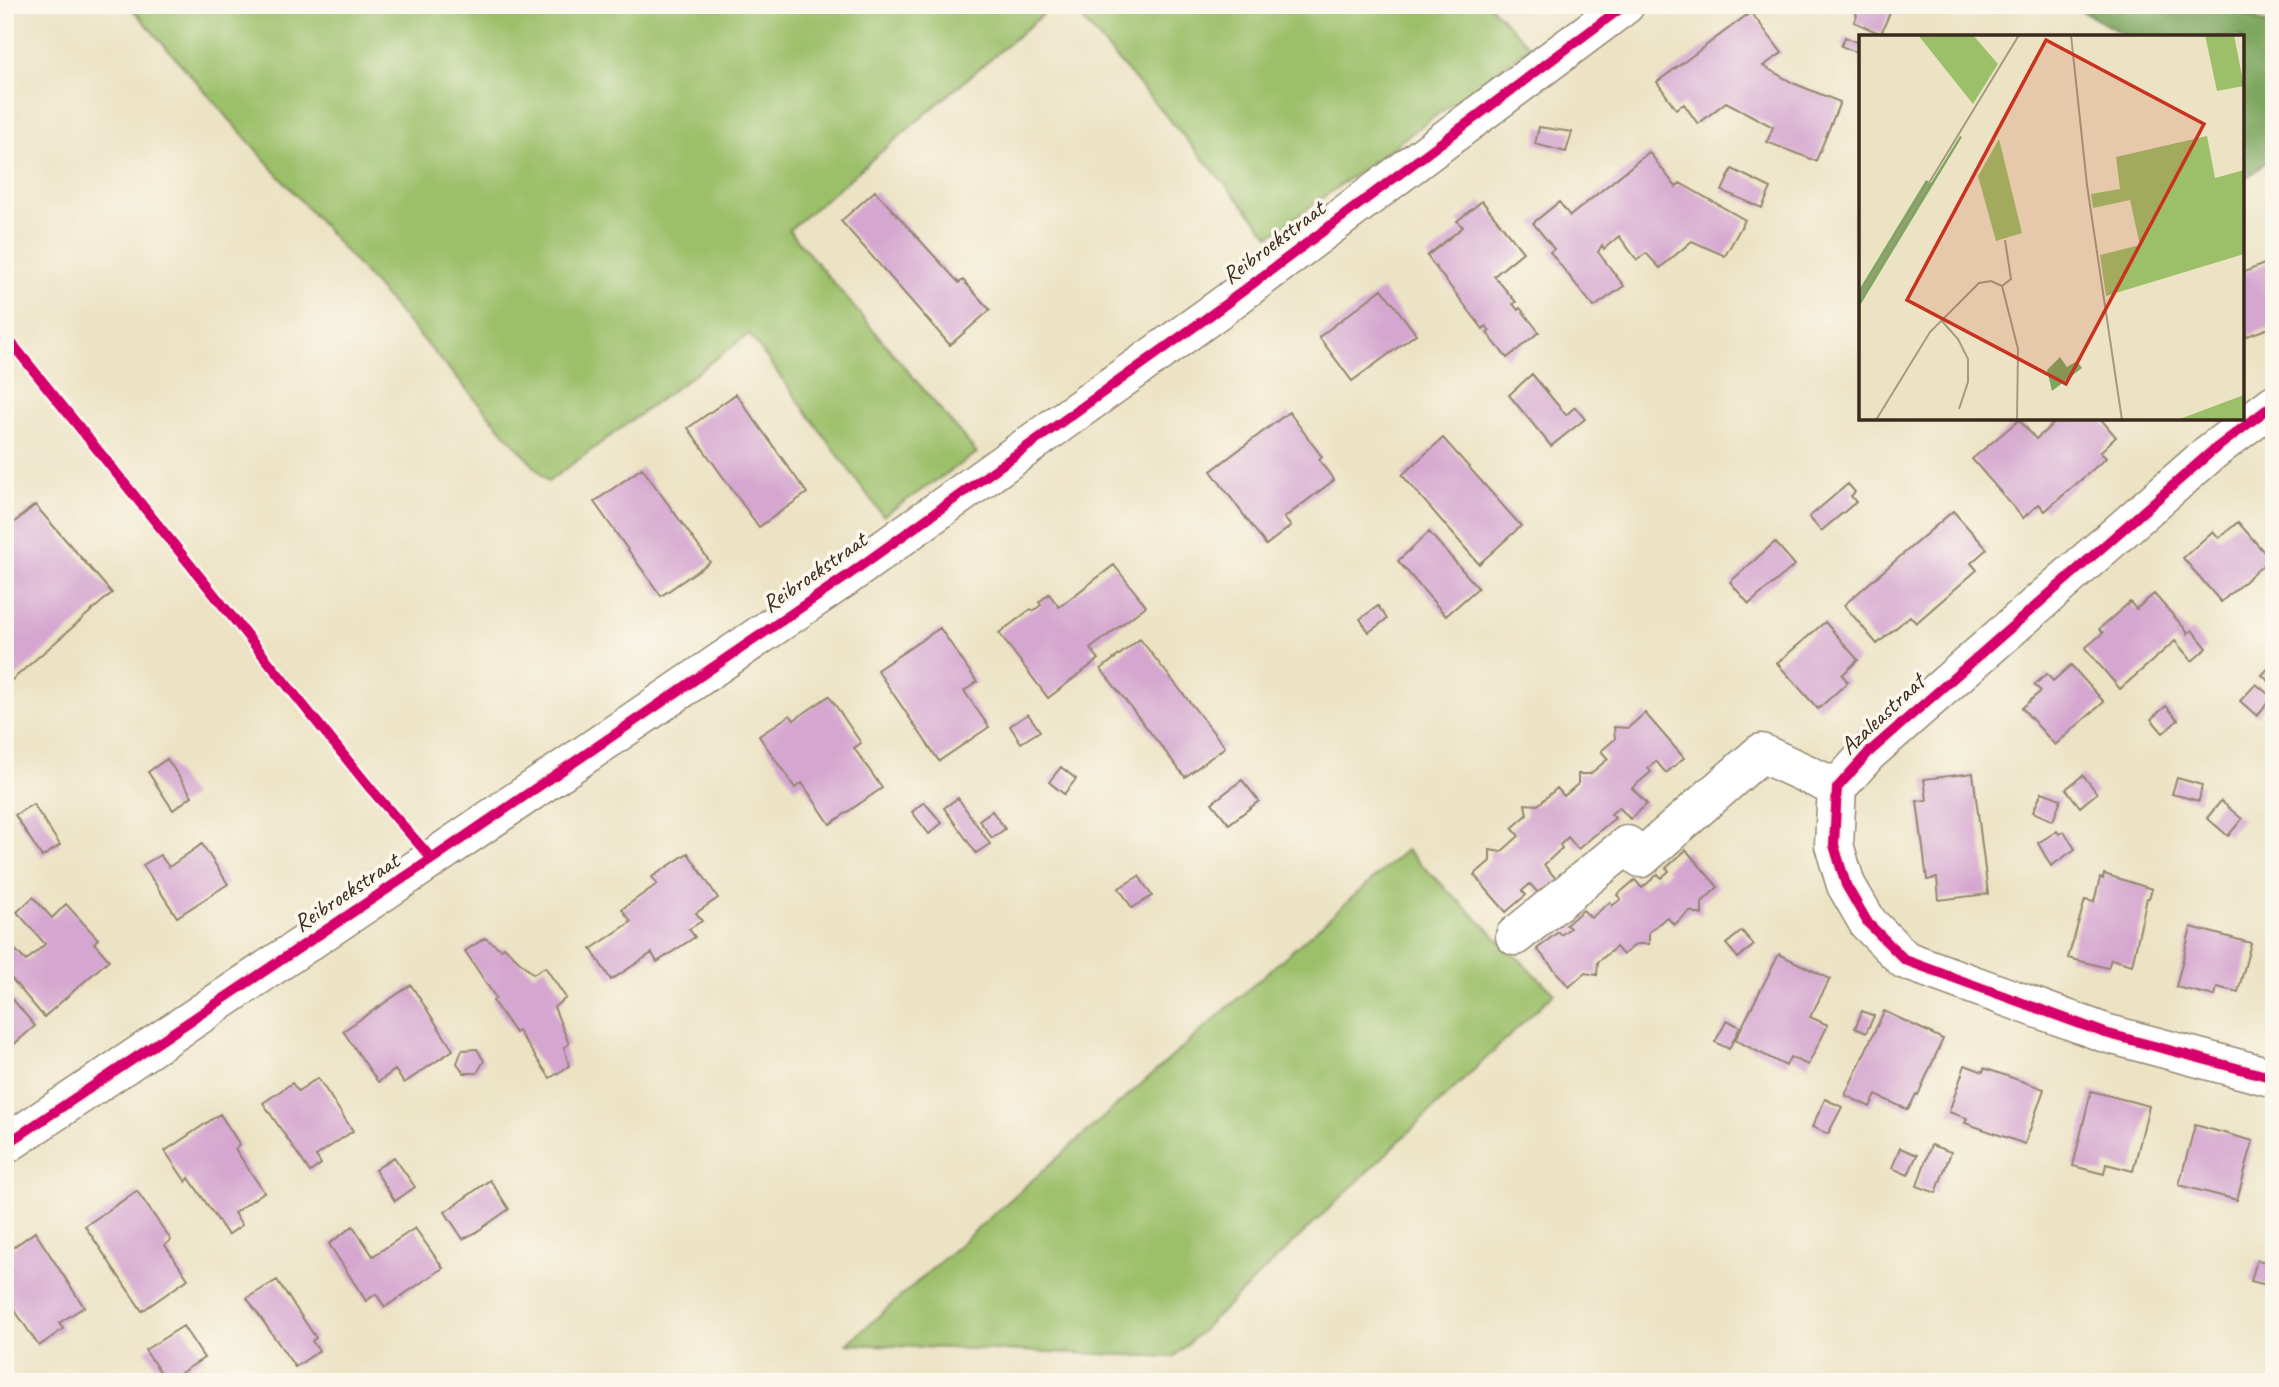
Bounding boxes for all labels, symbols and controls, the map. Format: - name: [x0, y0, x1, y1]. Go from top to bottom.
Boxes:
- inset map: [1859, 35, 2244, 420]
- street label: Reibroekstraat: [1216, 192, 1332, 290]
- street label: Reibroekstraat: [756, 524, 874, 619]
- street label: Azaleastraat: [1833, 665, 1933, 761]
- street label: Reibroekstraat: [287, 845, 406, 938]

